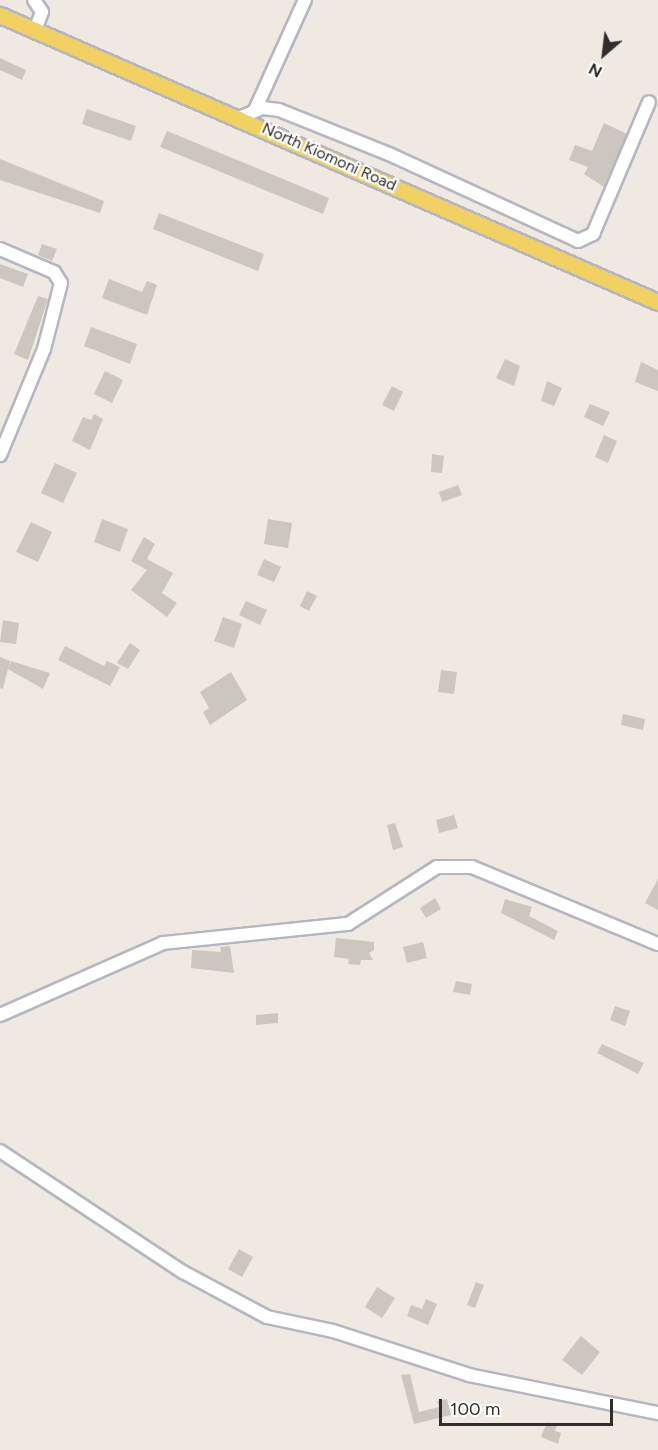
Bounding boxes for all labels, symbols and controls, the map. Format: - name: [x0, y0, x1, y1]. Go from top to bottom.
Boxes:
- north arrow: [574, 24, 634, 84]
- text: N: [585, 59, 605, 82]
- street label: North Kiomoni Road: [259, 119, 399, 195]
- scale bar: [442, 1387, 616, 1425]
- text: 100 m: [450, 1398, 500, 1420]

